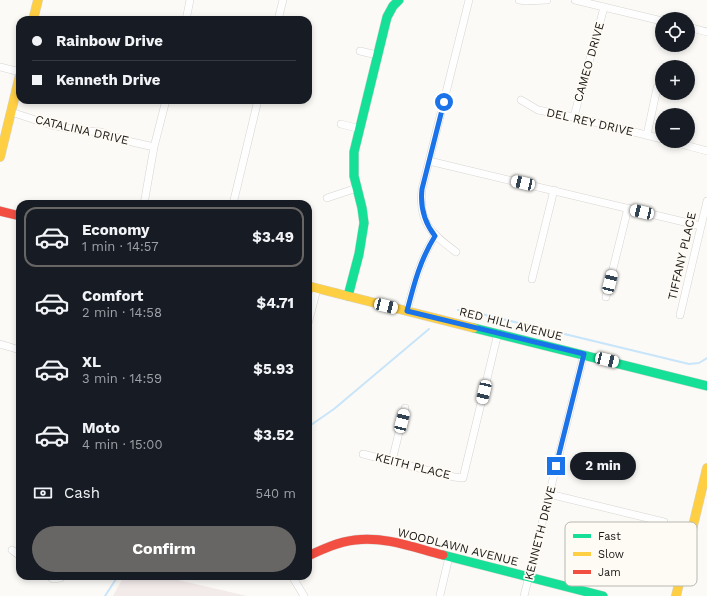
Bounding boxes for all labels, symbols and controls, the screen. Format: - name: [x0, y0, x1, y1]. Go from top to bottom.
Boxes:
- map controls: [655, 12, 695, 148]
- button: locate: [655, 12, 695, 52]
- street label: CAMEO DRIVE: [571, 20, 607, 104]
- text: Rainbow Drive: [56, 32, 163, 50]
- button: +: [655, 60, 695, 100]
- text: Kenneth Drive: [56, 71, 161, 89]
- route start: [435, 93, 453, 111]
- street label: DEL REY DRIVE: [545, 105, 635, 139]
- button: −: [655, 108, 695, 148]
- street label: CATALINA DRIVE: [34, 112, 131, 148]
- car: [510, 174, 536, 192]
- car: [629, 203, 655, 221]
- street label: TIFFANY PLACE: [665, 210, 699, 301]
- icon: car: [34, 219, 70, 255]
- text: Economy: [82, 221, 149, 239]
- text: $3.49: [252, 228, 294, 246]
- text: 1 min · 14:57: [82, 239, 159, 254]
- car: [601, 269, 619, 295]
- icon: car: [34, 285, 70, 321]
- text: Comfort: [82, 287, 143, 305]
- text: $4.71: [257, 294, 294, 312]
- car: [373, 297, 399, 315]
- street label: RED HILL AVENUE: [458, 304, 564, 344]
- text: 2 min · 14:58: [82, 305, 162, 320]
- icon: car: [34, 351, 70, 387]
- car: [594, 351, 620, 369]
- text: XL: [82, 353, 101, 371]
- text: $5.93: [253, 360, 294, 378]
- text: 3 min · 14:59: [82, 371, 162, 386]
- car: [475, 379, 493, 405]
- car: [393, 408, 411, 434]
- icon: car: [34, 417, 70, 453]
- text: Moto: [82, 419, 120, 437]
- text: $3.52: [253, 426, 294, 444]
- text: 4 min · 15:00: [82, 437, 162, 452]
- street label: KEITH PLACE: [374, 450, 453, 482]
- callout: 2 min: [570, 452, 636, 480]
- route end: [547, 457, 565, 475]
- text: 2 min: [585, 458, 621, 473]
- icon: cash: [32, 482, 54, 504]
- text: Cash: [64, 484, 100, 502]
- street label: KENNETH DRIVE: [522, 484, 559, 582]
- text: 540 m: [256, 486, 296, 501]
- legend: [565, 522, 697, 586]
- street label: WOODLAWN AVENUE: [396, 525, 520, 569]
- button: Confirm: [32, 526, 296, 572]
- text: Fast: [598, 530, 621, 543]
- text: Slow: [598, 548, 624, 561]
- text: Jam: [598, 566, 621, 579]

